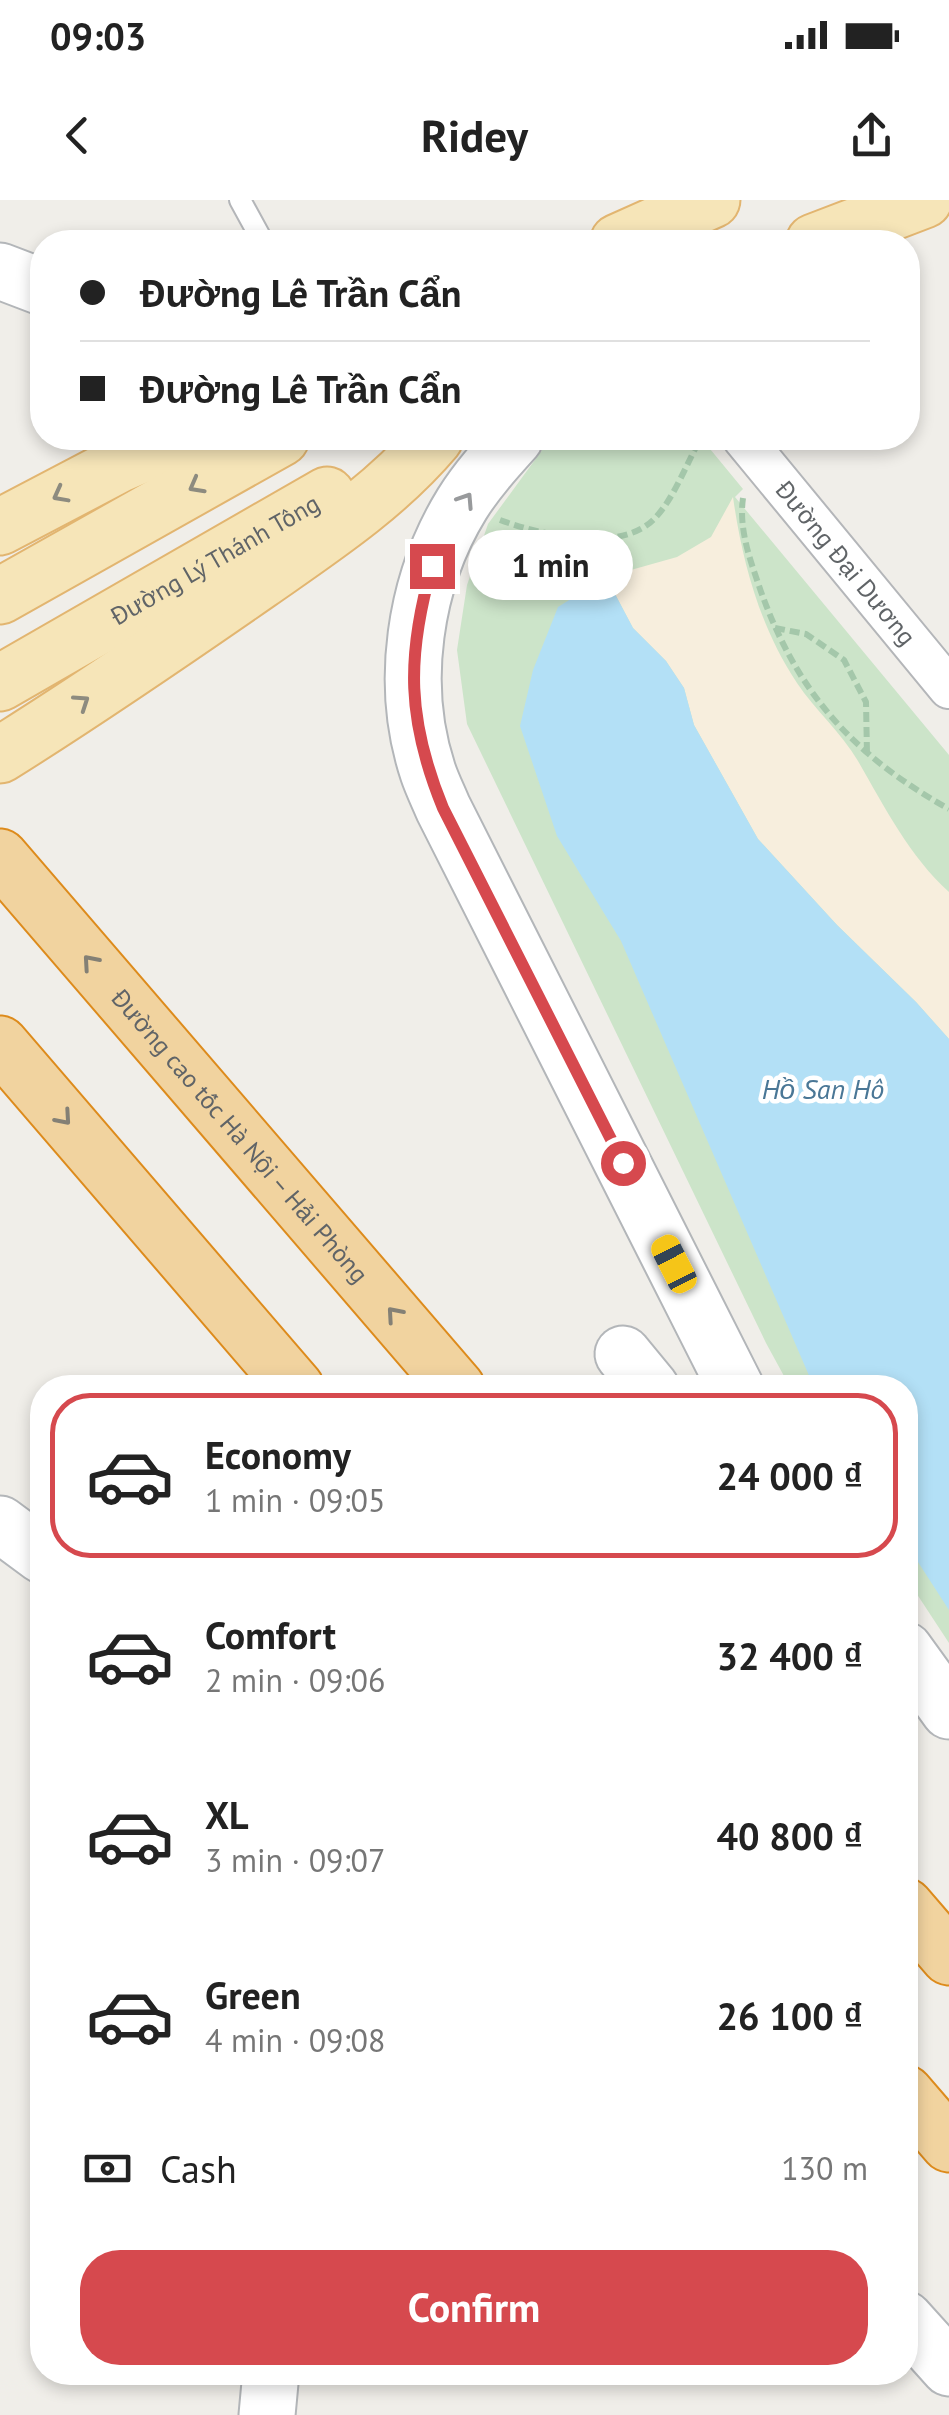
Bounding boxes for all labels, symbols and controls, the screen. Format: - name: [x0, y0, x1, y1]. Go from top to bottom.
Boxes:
- text: 09:03: [50, 11, 146, 60]
- text: Ridey: [421, 106, 528, 164]
- icon: back: [50, 108, 105, 163]
- icon: share: [844, 108, 899, 163]
- text: Đường Lê Trần Cẩn: [140, 268, 461, 317]
- text: Đường Lê Trần Cẩn: [140, 364, 461, 413]
- one-way arrow: [189, 473, 207, 493]
- street label: Đường Đại Dương: [768, 473, 923, 652]
- one-way arrow: [53, 483, 71, 502]
- street label: Đường Lý Thánh Tông: [104, 487, 325, 633]
- one-way arrow: [454, 492, 473, 510]
- callout: 1 min: [467, 531, 632, 601]
- route end: [410, 544, 455, 589]
- text: 1 min: [511, 544, 590, 586]
- one-way arrow: [71, 696, 90, 714]
- one-way arrow: [83, 955, 101, 973]
- street label: Đường cao tốc Hà Nội – Hải Phòng: [104, 982, 375, 1290]
- water label: Hồ San Hô: [762, 1070, 884, 1107]
- one-way arrow: [52, 1106, 70, 1125]
- route start: [601, 1141, 646, 1186]
- car: [647, 1230, 701, 1298]
- one-way arrow: [387, 1307, 405, 1325]
- text: Economy: [205, 1430, 351, 1479]
- icon: car: [85, 1431, 175, 1521]
- text: 24 000 ₫: [717, 1451, 863, 1500]
- text: 1 min · 09:05: [205, 1479, 385, 1521]
- text: Comfort: [205, 1610, 336, 1659]
- icon: car: [85, 1611, 175, 1701]
- text: 32 400 ₫: [717, 1631, 863, 1680]
- text: 2 min · 09:06: [205, 1659, 385, 1701]
- text: XL: [205, 1790, 249, 1839]
- icon: car: [85, 1791, 175, 1881]
- text: 40 800 ₫: [717, 1811, 863, 1860]
- text: 3 min · 09:07: [205, 1839, 385, 1881]
- text: Green: [205, 1970, 301, 2019]
- icon: car: [85, 1971, 175, 2061]
- text: 26 100 ₫: [717, 1991, 863, 2040]
- text: 4 min · 09:08: [205, 2019, 385, 2061]
- icon: cash: [80, 2141, 135, 2196]
- text: Cash: [160, 2144, 237, 2193]
- text: 130 m: [781, 2147, 868, 2189]
- button: Confirm: [80, 2250, 868, 2365]

